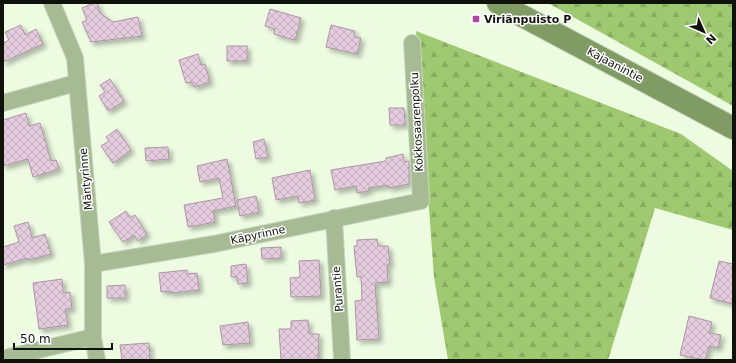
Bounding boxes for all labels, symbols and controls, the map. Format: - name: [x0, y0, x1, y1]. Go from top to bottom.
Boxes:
- north arrow: [684, 12, 724, 52]
- place label: Viriänpuisto P: [484, 13, 571, 26]
- marker: Viriänpuisto P: [471, 14, 481, 24]
- text: N: [703, 31, 719, 47]
- street label: Kajaanintie: [585, 45, 645, 85]
- street label: Kokkosaarenpolku: [408, 72, 426, 172]
- street label: Mäntyrinne: [77, 147, 95, 211]
- street label: Käpyrinne: [229, 223, 287, 247]
- street label: Purantie: [330, 265, 346, 312]
- scale bar: [14, 325, 112, 351]
- text: 50 m: [20, 332, 51, 346]

